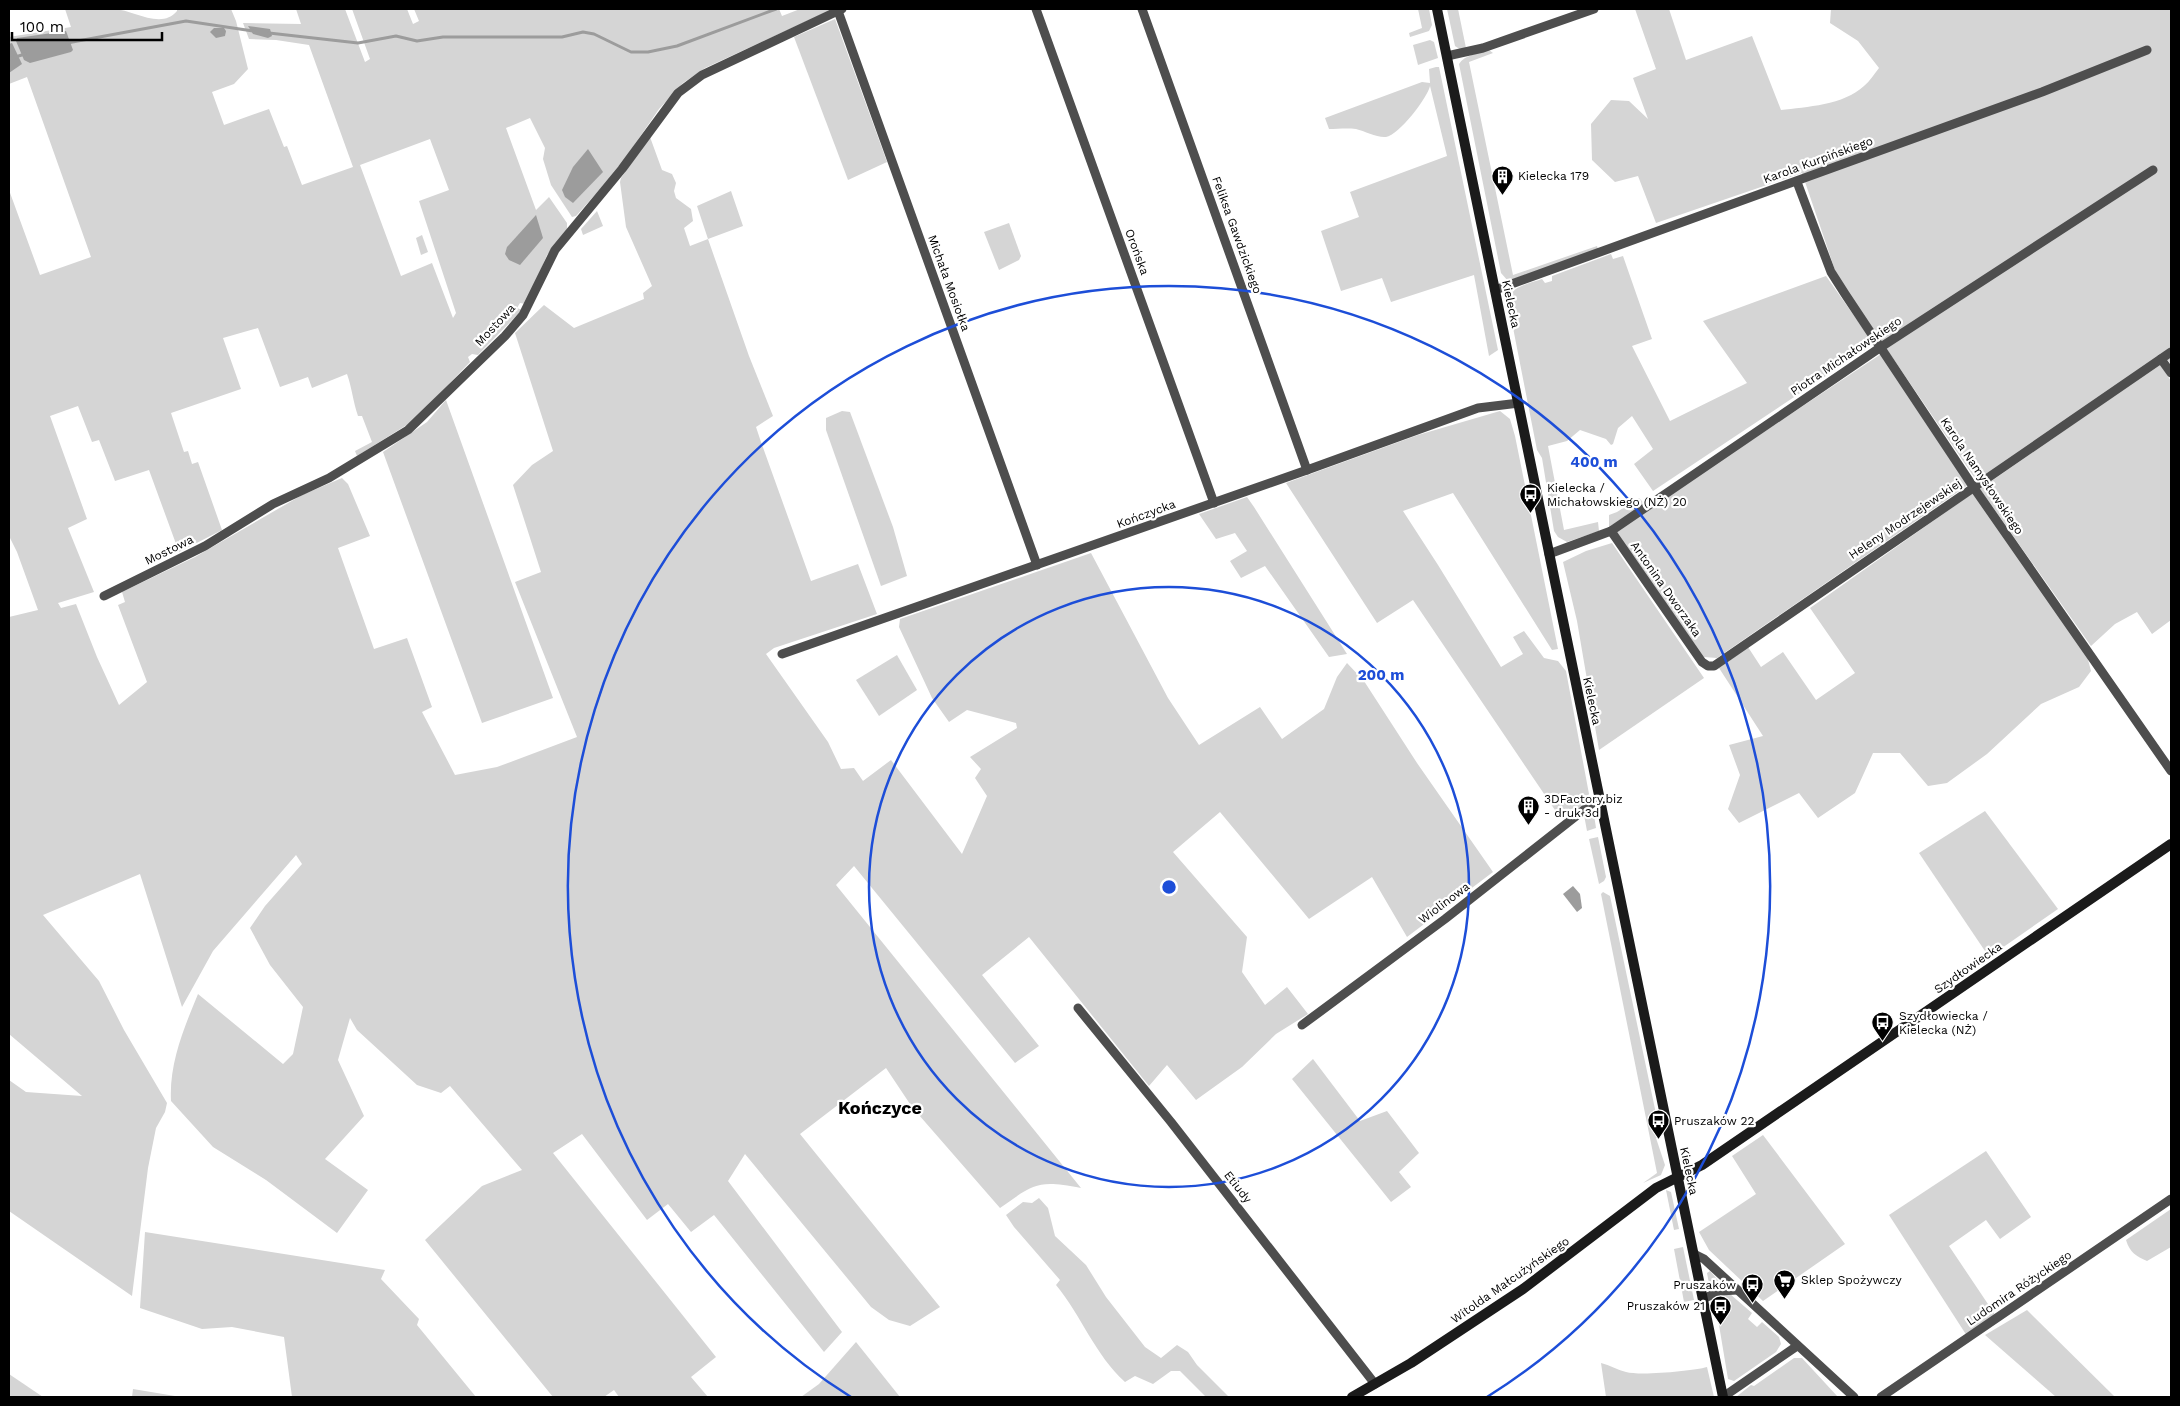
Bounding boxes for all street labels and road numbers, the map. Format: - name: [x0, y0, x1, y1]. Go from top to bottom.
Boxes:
- street label: Karola Kurpińskiego: [1761, 134, 1875, 186]
- street label: Feliksa Gawdzickiego: [1209, 175, 1265, 295]
- street label: Orońska: [1122, 227, 1152, 277]
- street label: Michała Mosiołka: [925, 233, 973, 333]
- street label: Kielecka: [1499, 279, 1523, 330]
- street label: Mostowa: [472, 301, 518, 349]
- street label: Piotra Michałowskiego: [1788, 314, 1904, 398]
- street label: Karola Namysłowskiego: [1938, 415, 2026, 537]
- street label: Heleny Modrzejewskiej: [1846, 476, 1964, 562]
- street label: Kończycka: [1115, 497, 1177, 531]
- street label: Mostowa: [142, 532, 196, 568]
- street label: Antonina Dworzaka: [1628, 539, 1704, 640]
- street label: Kielecka: [1580, 676, 1604, 727]
- street label: Wiolinowa: [1416, 879, 1472, 927]
- street label: Szydłowiecka: [1931, 939, 2005, 997]
- street label: Kielecka: [1677, 1146, 1701, 1197]
- street label: Etiudy: [1221, 1168, 1255, 1206]
- street label: Witolda Małcużyńskiego: [1448, 1234, 1572, 1326]
- street label: Ludomira Różyckiego: [1964, 1248, 2074, 1328]

